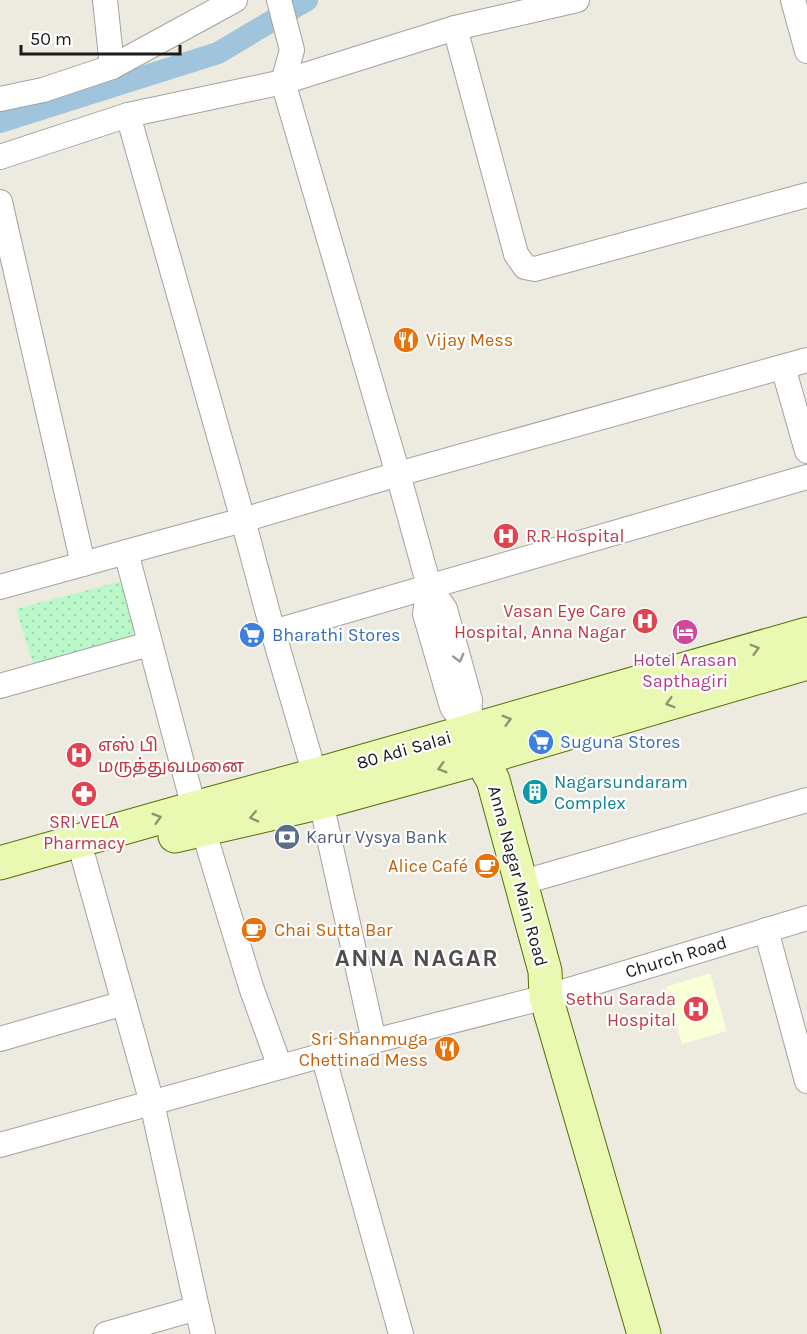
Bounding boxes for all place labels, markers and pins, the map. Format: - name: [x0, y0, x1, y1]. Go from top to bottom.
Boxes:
- restaurant icon: Vijay Mess: [391, 325, 421, 355]
- place label: Vijay Mess: [426, 329, 513, 351]
- hospital icon: R.R Hospital: [491, 521, 521, 551]
- place label: R.R Hospital: [526, 525, 624, 547]
- place label: Vasan Eye Care Hospital, Anna Nagar: [454, 600, 626, 643]
- hospital icon: Vasan Eye Care Hospital, Anna Nagar: [630, 606, 660, 636]
- hotel icon: Hotel Arasan Sapthagiri: [670, 617, 700, 647]
- supermarket icon: Bharathi Stores: [237, 620, 267, 650]
- place label: Bharathi Stores: [272, 624, 400, 646]
- place label: Hotel Arasan Sapthagiri: [633, 649, 737, 692]
- supermarket icon: Suguna Stores: [526, 727, 556, 757]
- place label: Suguna Stores: [560, 731, 681, 753]
- place label: எஸ் பி மருத்துவமனை: [98, 734, 244, 778]
- hospital icon: எஸ் பி மருத்துவமனை: [64, 740, 94, 770]
- place label: Nagarsundaram Complex: [554, 771, 688, 814]
- building icon: Nagarsundaram Complex: [520, 777, 550, 807]
- pharmacy icon: SRI VELA Pharmacy: [69, 779, 99, 809]
- place label: SRI VELA Pharmacy: [43, 811, 125, 854]
- bank icon: Karur Vysya Bank: [272, 822, 302, 852]
- place label: Karur Vysya Bank: [306, 826, 447, 848]
- cafe icon: Alice Café: [472, 851, 502, 881]
- place label: Alice Café: [388, 855, 468, 877]
- cafe icon: Chai Sutta Bar: [239, 915, 269, 945]
- place label: Chai Sutta Bar: [274, 919, 393, 941]
- place label: Sethu Sarada Hospital: [565, 988, 676, 1031]
- hospital icon: Sethu Sarada Hospital: [681, 994, 711, 1024]
- place label: Sri Shanmuga Chettinad Mess: [299, 1028, 428, 1071]
- restaurant icon: Sri Shanmuga Chettinad Mess: [432, 1034, 462, 1064]

